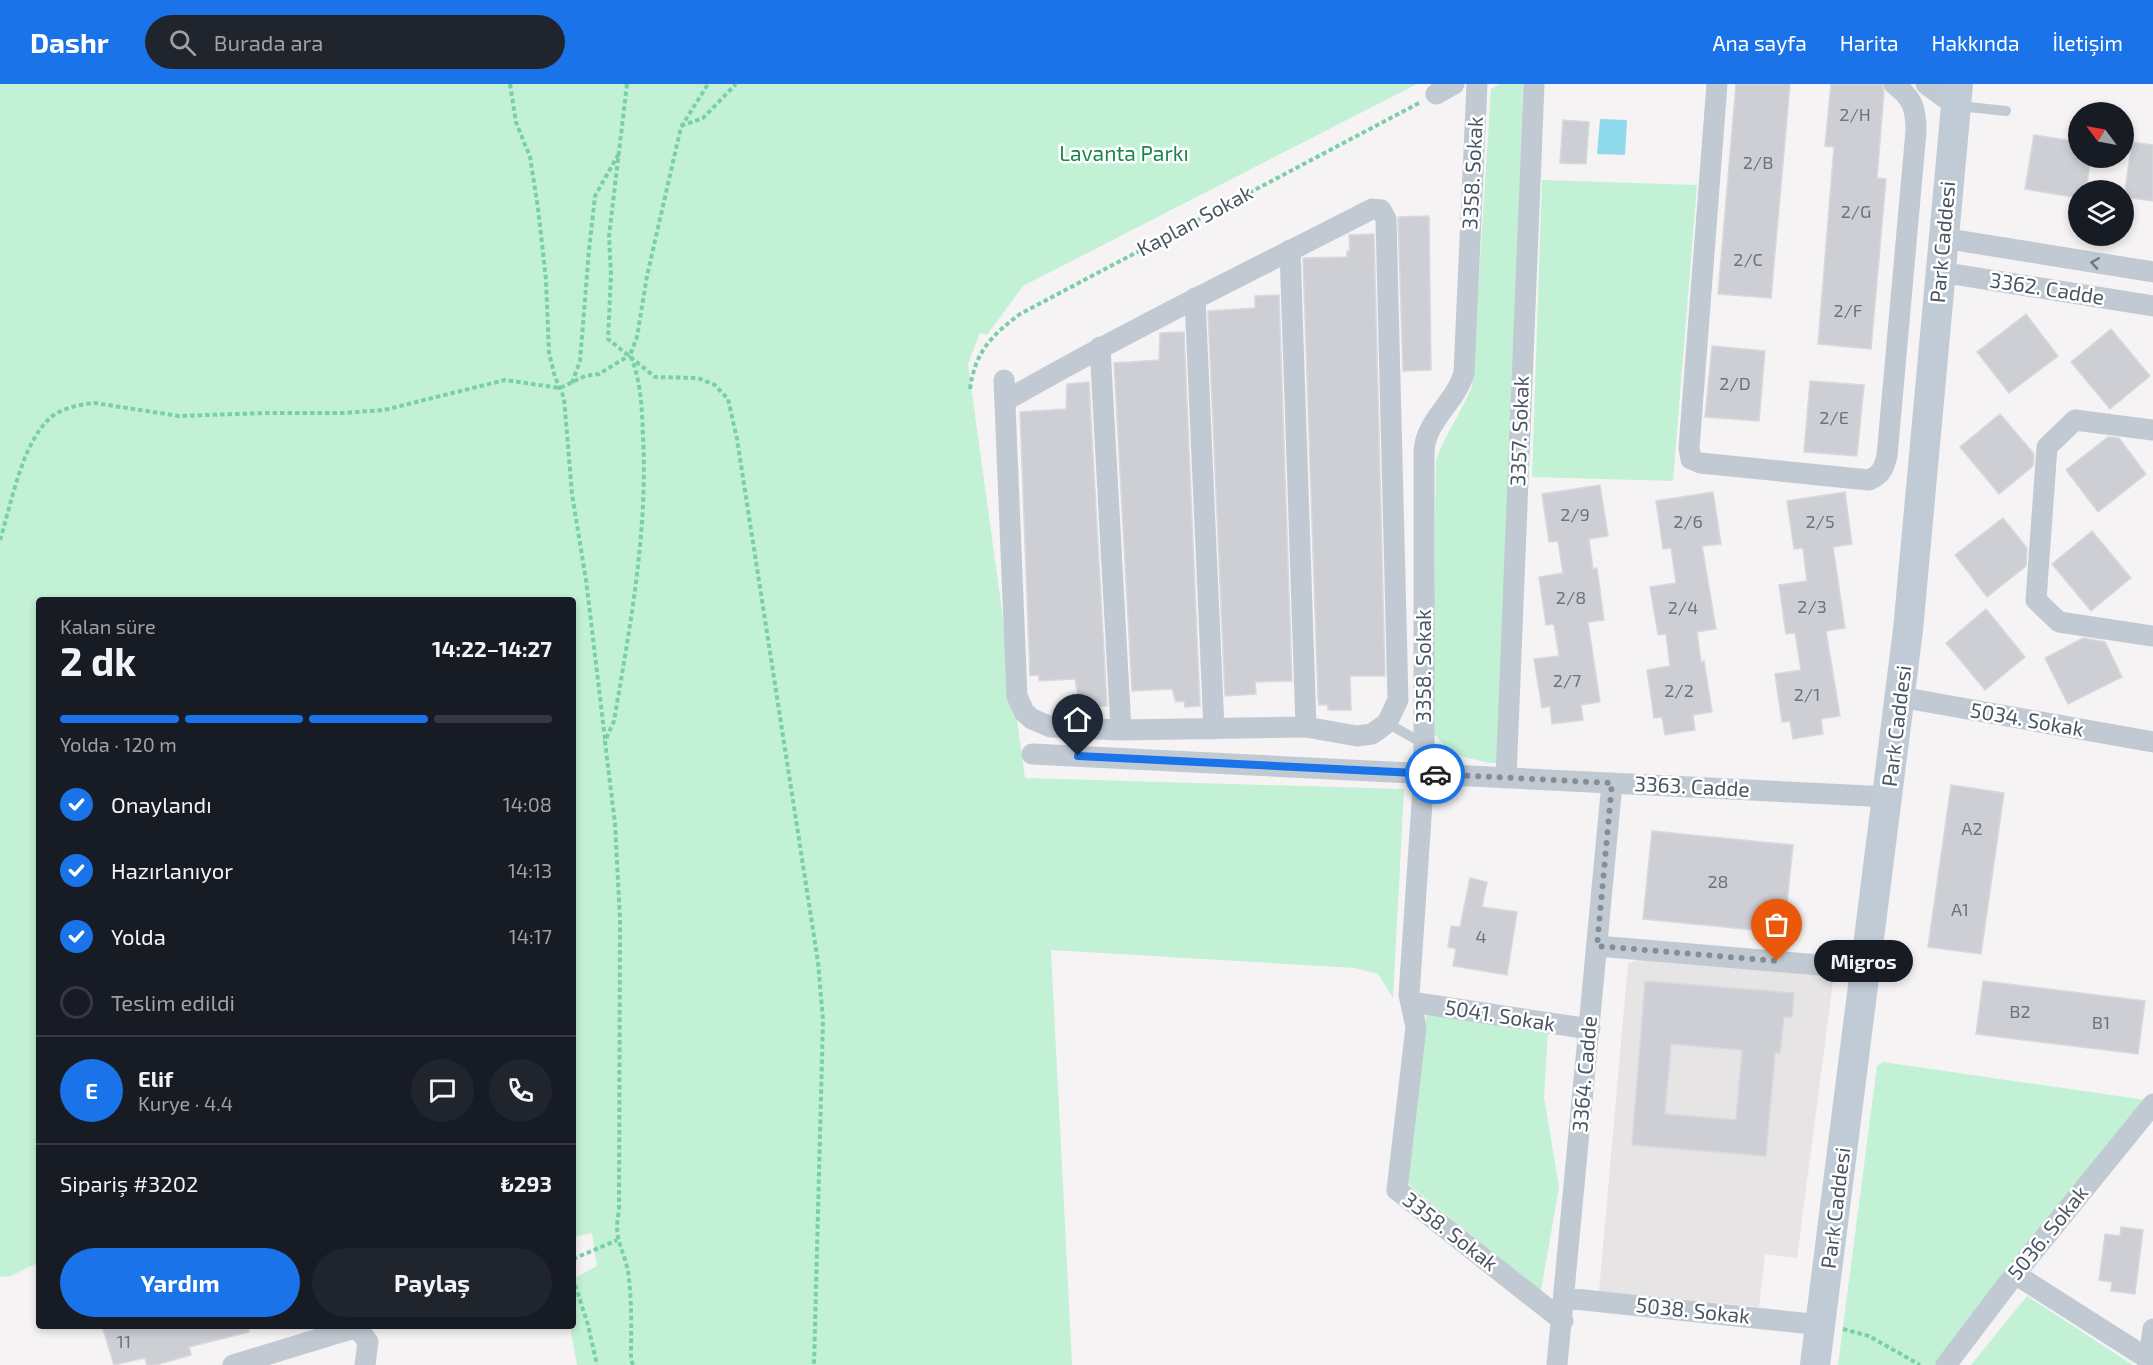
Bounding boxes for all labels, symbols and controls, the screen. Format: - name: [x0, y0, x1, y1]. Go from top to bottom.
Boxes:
- search box: [145, 15, 565, 69]
- text: Dashr: [30, 25, 109, 59]
- icon: search: [166, 26, 199, 59]
- text: Burada ara: [214, 29, 323, 55]
- text: Ana sayfa: [1712, 30, 1807, 55]
- text: Harita: [1840, 30, 1899, 55]
- text: Hakkında: [1932, 30, 2019, 55]
- text: İletişim: [2052, 30, 2123, 55]
- north arrow: [2068, 102, 2134, 168]
- map controls: [2068, 102, 2134, 246]
- house number: 2/H: [1839, 103, 1871, 125]
- street label: 3358. Sokak: [1456, 115, 1487, 230]
- park label: Lavanta Parkı: [1059, 140, 1189, 165]
- house number: 2/B: [1743, 151, 1773, 173]
- street label: Kaplan Sokak: [1132, 179, 1257, 261]
- street label: Park Caddesi: [1924, 180, 1959, 304]
- button: layers: [2068, 180, 2134, 246]
- house number: 2/G: [1841, 200, 1871, 222]
- house number: 2/C: [1733, 248, 1763, 270]
- one-way arrow: [2091, 257, 2100, 269]
- street label: 3362. Cadde: [1988, 266, 2106, 309]
- house number: 2/F: [1833, 299, 1863, 321]
- house number: 2/D: [1719, 372, 1751, 394]
- street label: 3357. Sokak: [1504, 375, 1533, 487]
- house number: 2/E: [1819, 406, 1849, 428]
- house number: 2/9: [1560, 503, 1590, 525]
- house number: 2/6: [1673, 510, 1703, 532]
- house number: 2/5: [1805, 510, 1835, 532]
- house number: 2/8: [1556, 586, 1586, 608]
- house number: 2/3: [1797, 595, 1827, 617]
- house number: 2/4: [1668, 596, 1698, 618]
- street label: 3358. Sokak: [1410, 609, 1435, 723]
- text: Kalan süre: [60, 614, 156, 638]
- text: 14:22–14:27: [432, 635, 552, 661]
- text: 2 dk: [60, 637, 136, 684]
- street label: Park Caddesi: [1876, 664, 1915, 788]
- house number: 2/7: [1553, 669, 1581, 691]
- house number: 2/2: [1664, 679, 1694, 701]
- house number: 2/1: [1794, 683, 1820, 705]
- pin: [1052, 694, 1103, 756]
- street label: 5034. Sokak: [1969, 696, 2086, 741]
- icon: home: [1061, 703, 1094, 736]
- text: Yolda · 120 m: [60, 732, 177, 756]
- courier: [1405, 744, 1465, 804]
- icon: car: [1419, 758, 1452, 791]
- street label: 3363. Cadde: [1634, 770, 1750, 801]
- icon: check: [60, 788, 93, 821]
- text: Onaylandı: [111, 791, 212, 817]
- text: 14:08: [503, 792, 552, 816]
- house number: A2: [1961, 817, 1983, 839]
- icon: check: [60, 854, 93, 887]
- text: Hazırlanıyor: [111, 857, 233, 883]
- text: 14:13: [508, 858, 552, 882]
- house number: 28: [1707, 870, 1729, 892]
- house number: A1: [1951, 898, 1969, 920]
- pin: [1751, 899, 1802, 961]
- icon: bag: [1760, 908, 1793, 941]
- icon: check: [60, 920, 93, 953]
- text: Yolda: [111, 923, 166, 949]
- text: 14:17: [509, 924, 552, 948]
- house number: 4: [1475, 925, 1487, 947]
- callout: Migros: [1813, 940, 1912, 982]
- text: Migros: [1830, 949, 1897, 973]
- text: Teslim edildi: [111, 989, 235, 1015]
- street label: 5041. Sokak: [1443, 993, 1557, 1036]
- house number: B2: [2009, 1000, 2031, 1022]
- house number: B1: [2092, 1011, 2110, 1033]
- street label: 3364. Cadde: [1566, 1015, 1601, 1133]
- button: chat: [411, 1059, 474, 1122]
- button: phone: [489, 1059, 552, 1122]
- text: Elif: [138, 1065, 173, 1091]
- text: E: [85, 1077, 98, 1103]
- text: Kurye · 4.4: [138, 1091, 233, 1115]
- street label: Park Caddesi: [1815, 1146, 1854, 1270]
- text: Sipariş #3202: [60, 1170, 198, 1196]
- text: ₺293: [501, 1170, 552, 1196]
- street label: 5036. Sokak: [2001, 1180, 2093, 1284]
- street label: 3358. Sokak: [1399, 1186, 1504, 1276]
- button: Yardım: [60, 1248, 300, 1317]
- button: Paylaş: [312, 1248, 552, 1317]
- street label: 5038. Sokak: [1635, 1291, 1752, 1328]
- house number: 11: [117, 1330, 131, 1352]

